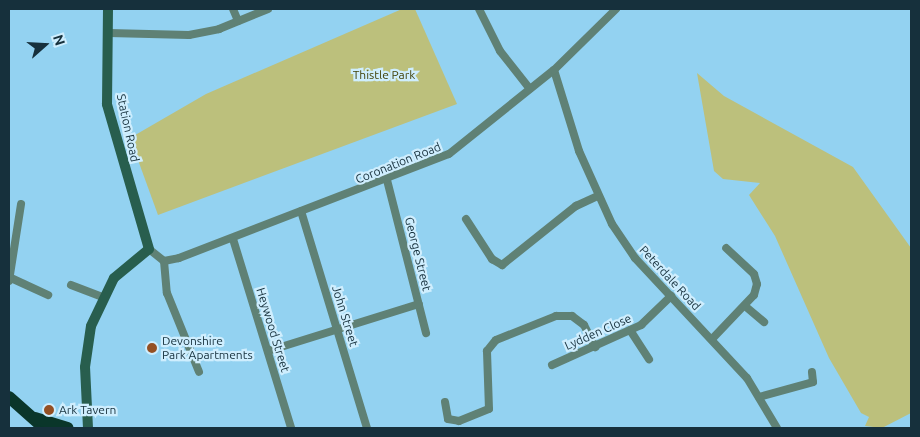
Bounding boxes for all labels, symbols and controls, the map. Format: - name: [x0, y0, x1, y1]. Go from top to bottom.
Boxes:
- north arrow: [20, 20, 70, 70]
- text: N: [50, 33, 68, 48]
- park label: Thistle Park: [353, 68, 415, 82]
- street label: Station Road: [114, 93, 142, 163]
- street label: Coronation Road: [353, 139, 443, 187]
- street label: George Street: [402, 215, 434, 293]
- street label: Peterdale Road: [637, 243, 703, 313]
- street label: John Street: [329, 284, 361, 348]
- street label: Heywood Street: [253, 286, 293, 374]
- street label: Lydden Close: [562, 311, 634, 353]
- place label: Devonshire Park Apartments: [162, 334, 253, 362]
- marker: Devonshire Park Apartments: [146, 342, 158, 354]
- place label: Ark Tavern: [59, 403, 116, 417]
- marker: Ark Tavern: [43, 404, 55, 416]

